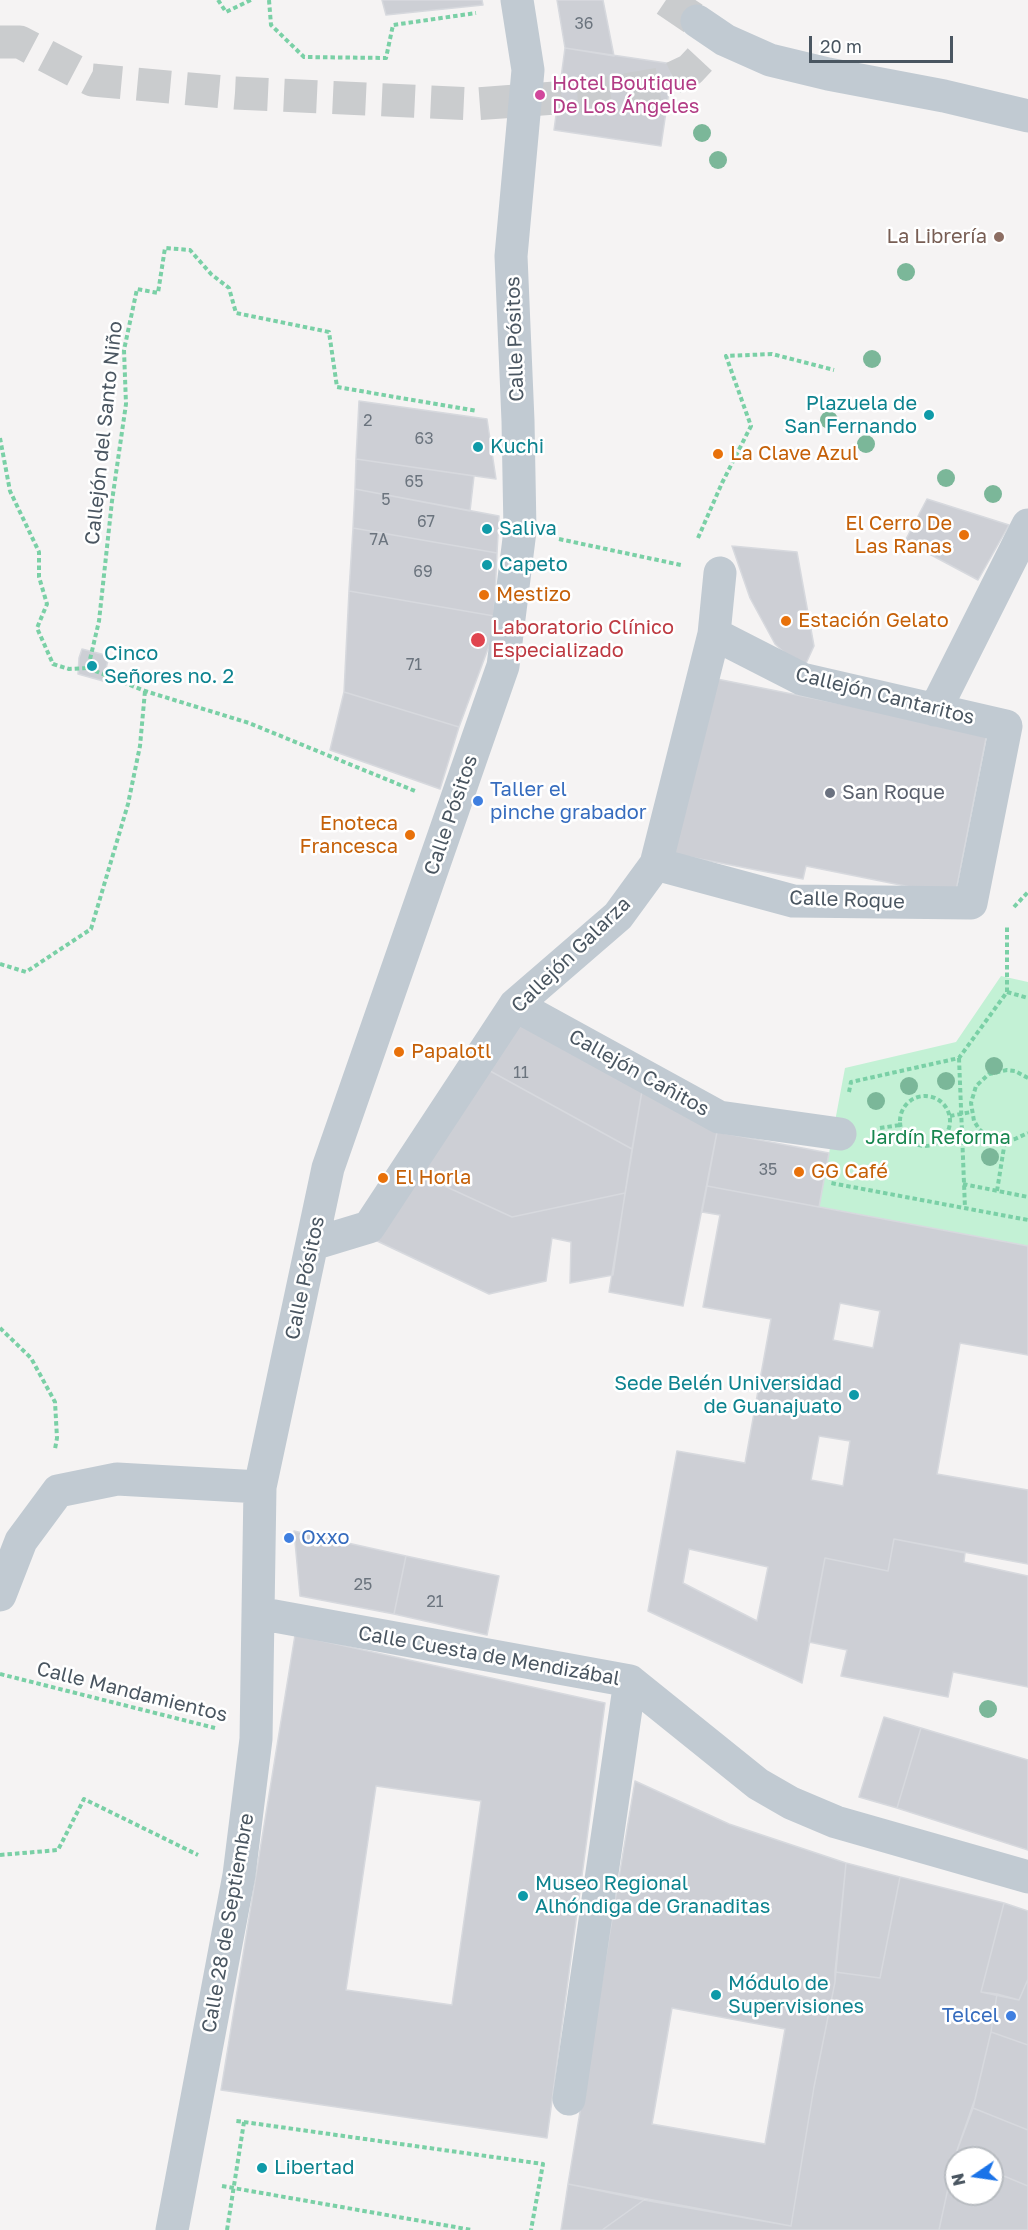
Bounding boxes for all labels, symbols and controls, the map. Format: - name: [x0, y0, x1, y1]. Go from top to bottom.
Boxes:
- house number: 36: [574, 14, 594, 34]
- scale bar: [812, 24, 956, 62]
- text: 20 m: [820, 35, 862, 57]
- place label: Hotel Boutique De Los Ángeles: [552, 72, 699, 119]
- marker: Hotel Boutique De Los Ángeles: [533, 88, 547, 102]
- place label: La Librería: [886, 225, 987, 249]
- marker: La Librería: [992, 230, 1006, 244]
- street label: Calle Pósitos: [501, 276, 529, 402]
- street label: Callejón del Santo Niño: [80, 320, 128, 546]
- place label: Plazuela de San Fernando: [784, 392, 917, 439]
- marker: Plazuela de San Fernando: [922, 408, 936, 422]
- house number: 2: [363, 411, 373, 431]
- house number: 63: [414, 429, 434, 449]
- place label: Kuchi: [490, 435, 544, 459]
- marker: Kuchi: [471, 440, 485, 454]
- place label: La Clave Azul: [730, 442, 858, 466]
- marker: La Clave Azul: [711, 447, 725, 461]
- house number: 65: [405, 472, 423, 492]
- house number: 5: [381, 490, 391, 510]
- house number: 67: [417, 512, 435, 532]
- place label: El Cerro De Las Ranas: [845, 512, 952, 559]
- place label: Saliva: [499, 517, 557, 541]
- marker: Saliva: [480, 522, 494, 536]
- marker: El Cerro De Las Ranas: [957, 528, 971, 542]
- house number: 7A: [369, 530, 389, 550]
- place label: Capeto: [499, 553, 568, 577]
- marker: Capeto: [480, 558, 494, 572]
- house number: 69: [413, 562, 433, 582]
- place label: Mestizo: [496, 583, 571, 607]
- marker: Mestizo: [477, 588, 491, 602]
- place label: Estación Gelato: [798, 609, 949, 633]
- marker: Estación Gelato: [779, 614, 793, 628]
- place label: Laboratorio Clínico Especializado: [492, 616, 674, 663]
- marker: Laboratorio Clínico Especializado: [469, 631, 487, 649]
- place label: Cinco Señores no. 2: [104, 642, 234, 689]
- house number: 71: [406, 655, 422, 675]
- marker: Cinco Señores no. 2: [85, 659, 99, 673]
- street label: Callejón Cantaritos: [793, 662, 977, 730]
- street label: Calle Pósitos: [419, 752, 483, 878]
- place label: Taller el pinche grabador: [490, 778, 647, 825]
- place label: San Roque: [842, 781, 945, 805]
- marker: San Roque: [823, 786, 837, 800]
- marker: Taller el pinche grabador: [471, 794, 485, 808]
- place label: Enoteca Francesca: [300, 812, 398, 859]
- marker: Enoteca Francesca: [403, 828, 417, 842]
- street label: Calle Roque: [789, 886, 905, 914]
- street label: Callejón Galarza: [506, 892, 636, 1018]
- street label: Callejón Cañitos: [565, 1024, 713, 1122]
- place label: Papalotl: [411, 1040, 491, 1064]
- marker: Papalotl: [392, 1045, 406, 1059]
- house number: 11: [513, 1063, 529, 1083]
- park label: Jardín Reforma: [865, 1126, 1011, 1150]
- house number: 35: [759, 1160, 777, 1180]
- place label: GG Café: [811, 1160, 888, 1184]
- marker: GG Café: [792, 1165, 806, 1179]
- place label: El Horla: [395, 1166, 471, 1190]
- marker: El Horla: [376, 1171, 390, 1185]
- street label: Calle Pósitos: [280, 1214, 330, 1342]
- place label: Sede Belén Universidad de Guanajuato: [614, 1372, 842, 1419]
- marker: Sede Belén Universidad de Guanajuato: [847, 1388, 861, 1402]
- place label: Oxxo: [301, 1526, 349, 1550]
- marker: Oxxo: [282, 1531, 296, 1545]
- house number: 25: [354, 1575, 372, 1595]
- house number: 21: [426, 1592, 444, 1612]
- street label: Calle Cuesta de Mendizábal: [356, 1621, 622, 1691]
- street label: Calle Mandamientos: [34, 1657, 230, 1727]
- street label: Calle 28 de Septiembre: [197, 1811, 259, 2035]
- place label: Museo Regional Alhóndiga de Granaditas: [535, 1872, 770, 1919]
- marker: Museo Regional Alhóndiga de Granaditas: [516, 1889, 530, 1903]
- place label: Módulo de Supervisiones: [728, 1972, 864, 2019]
- marker: Módulo de Supervisiones: [709, 1988, 723, 2002]
- place label: Telcel: [942, 2004, 999, 2028]
- marker: Telcel: [1004, 2009, 1018, 2023]
- north arrow: [944, 2146, 1004, 2206]
- place label: Libertad: [274, 2156, 354, 2180]
- marker: Libertad: [255, 2161, 269, 2175]
- text: N: [947, 2171, 970, 2188]

